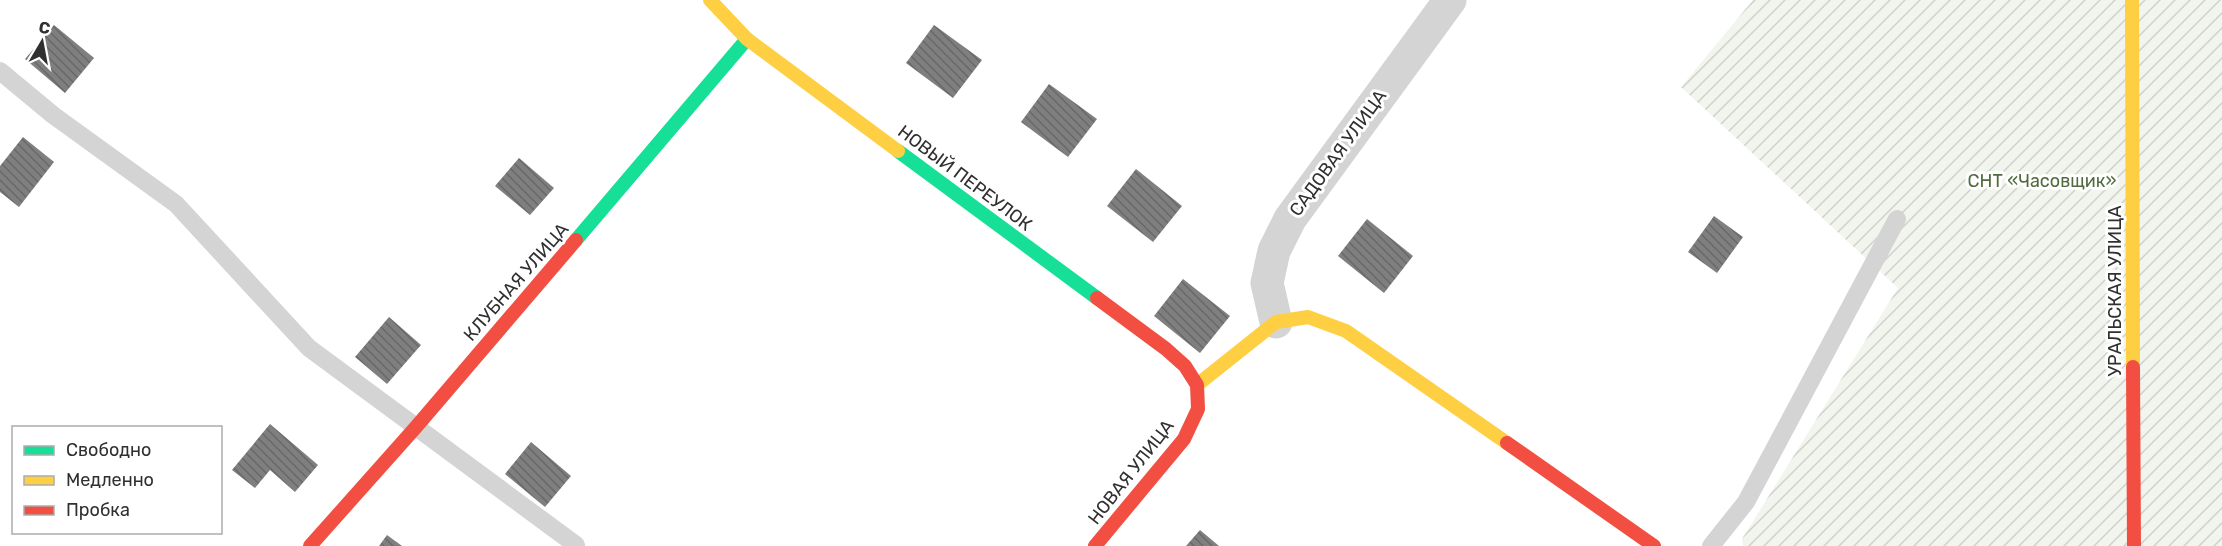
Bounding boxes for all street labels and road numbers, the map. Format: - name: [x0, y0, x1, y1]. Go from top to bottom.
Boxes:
- street label: САДОВАЯ УЛИЦА: [1285, 86, 1391, 220]
- street label: НОВЫЙ ПЕРЕУЛОК: [894, 120, 1036, 236]
- street label: УРАЛЬСКАЯ УЛИЦА: [2104, 206, 2126, 376]
- street label: КЛУБНАЯ УЛИЦА: [459, 219, 573, 345]
- street label: НОВАЯ УЛИЦА: [1083, 415, 1179, 529]

